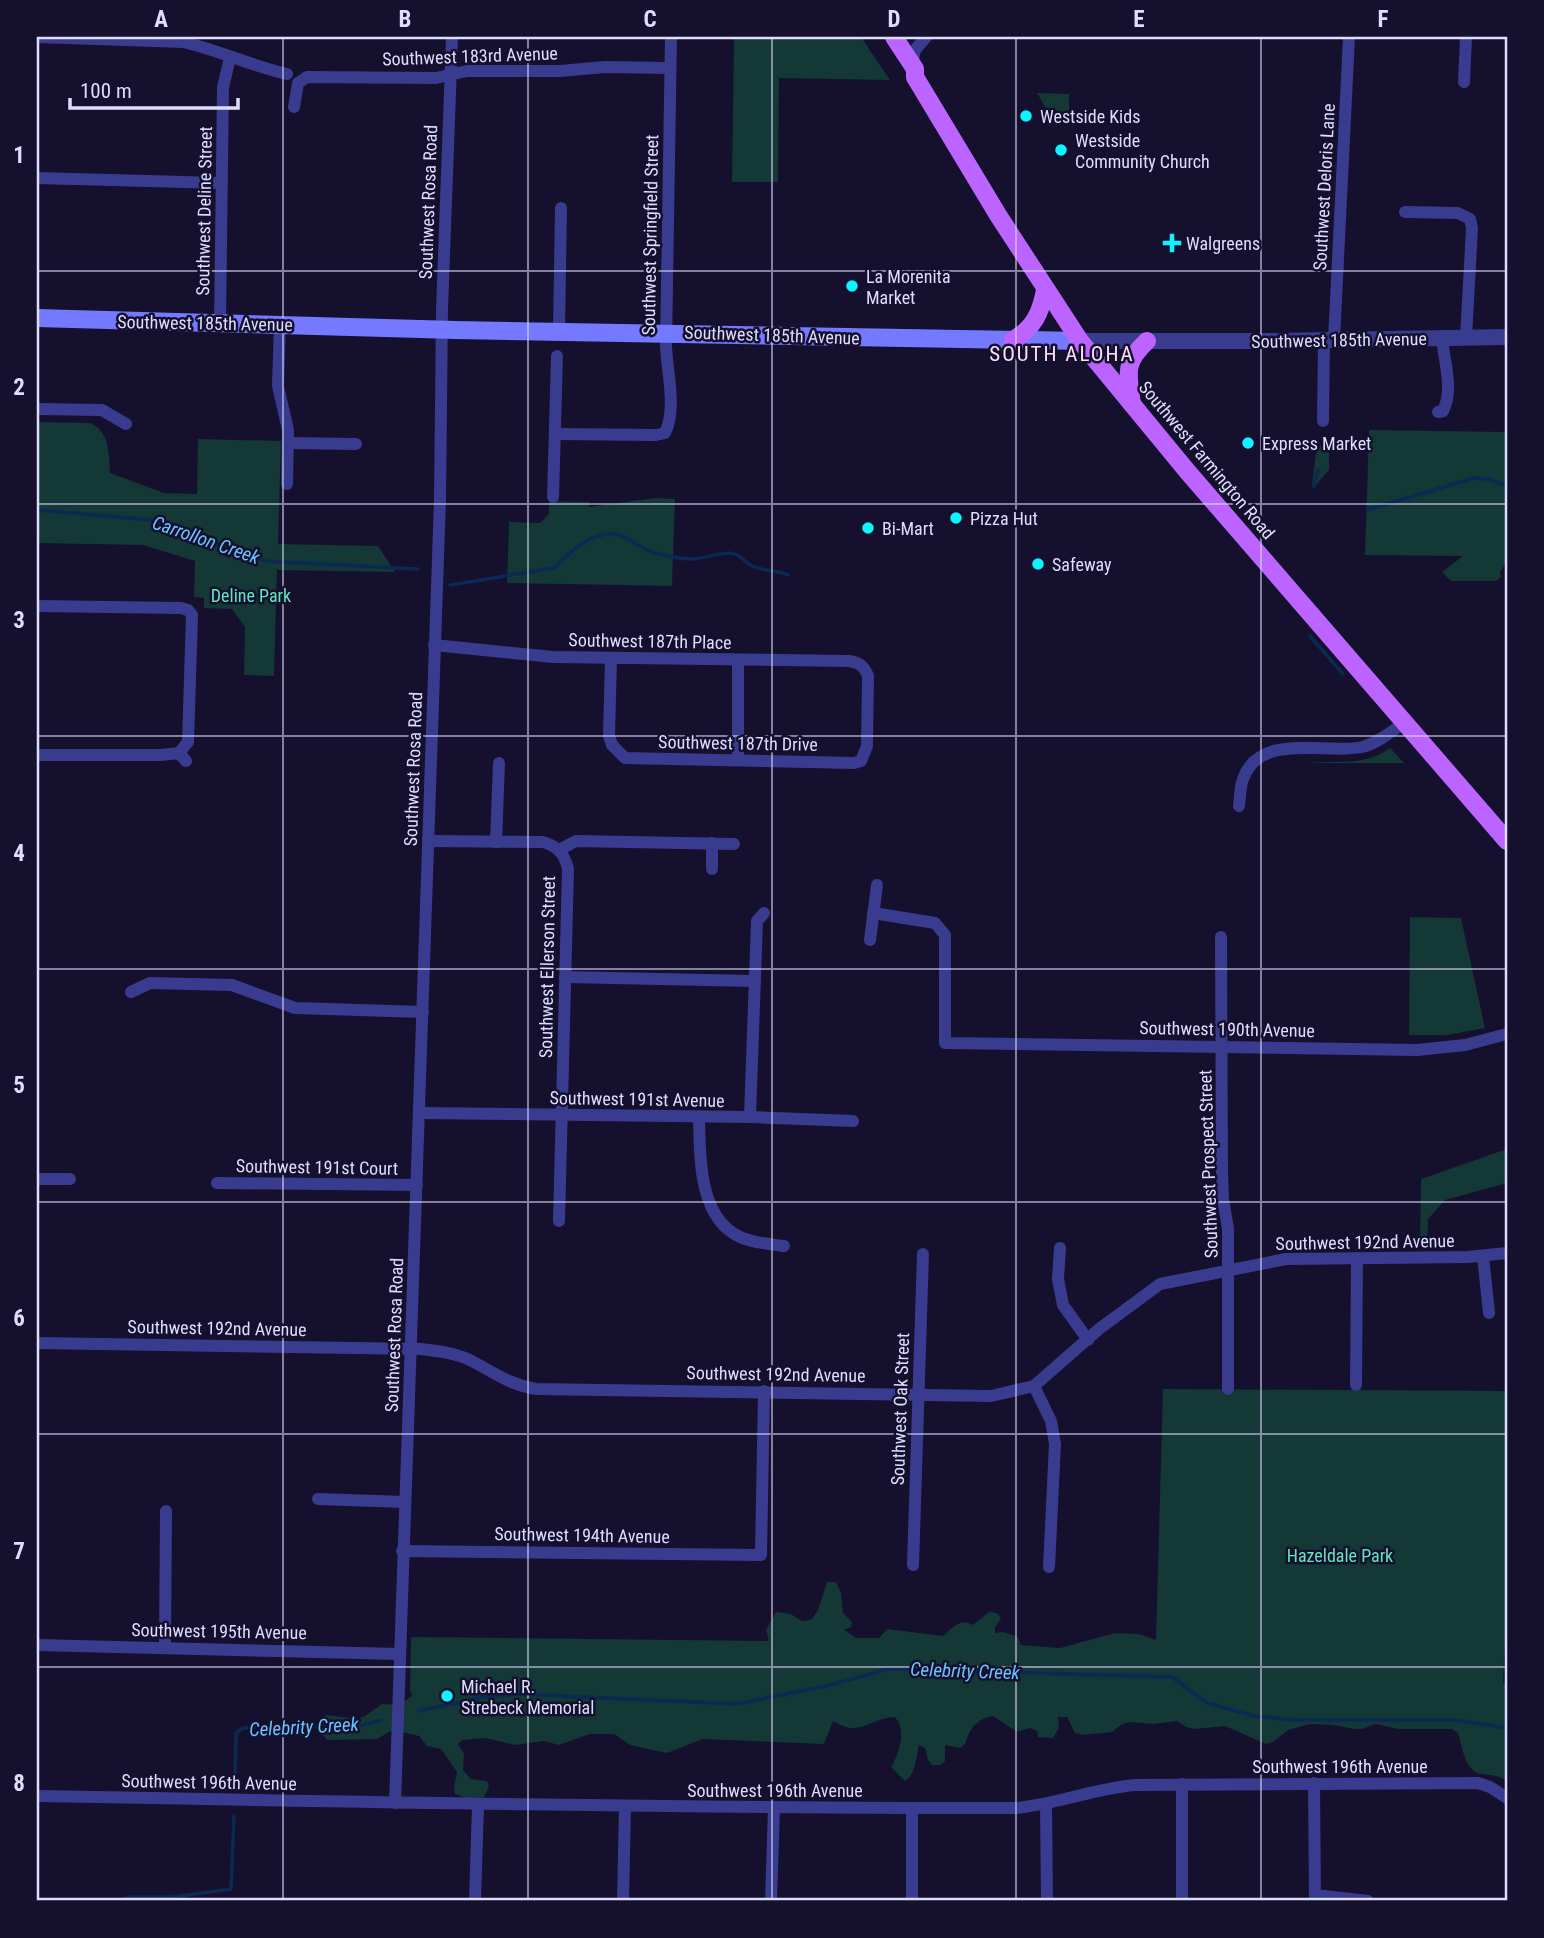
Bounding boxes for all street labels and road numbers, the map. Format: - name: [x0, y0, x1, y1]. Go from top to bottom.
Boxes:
- street label: Southwest 183rd Avenue: [382, 42, 558, 70]
- street label: Southwest Deloris Lane: [1309, 103, 1339, 271]
- street label: Southwest Rosa Road: [415, 124, 441, 280]
- street label: Southwest Deline Street: [192, 126, 216, 296]
- street label: Southwest Springfield Street: [638, 134, 662, 336]
- street label: Southwest 185th Avenue: [117, 311, 293, 335]
- street label: Southwest 185th Avenue: [684, 321, 860, 349]
- street label: Southwest 185th Avenue: [1251, 328, 1427, 352]
- street label: Southwest Farmington Road: [1135, 377, 1279, 543]
- street label: Southwest 187th Place: [568, 629, 732, 653]
- street label: Southwest Rosa Road: [400, 691, 426, 847]
- street label: Southwest 187th Drive: [658, 731, 818, 755]
- street label: Southwest Ellerson Street: [535, 876, 559, 1058]
- street label: Southwest 190th Avenue: [1139, 1017, 1315, 1041]
- street label: Southwest Prospect Street: [1194, 1069, 1222, 1259]
- street label: Southwest 191st Avenue: [549, 1087, 725, 1111]
- street label: Southwest 191st Court: [236, 1155, 398, 1179]
- street label: Southwest 192nd Avenue: [1275, 1230, 1455, 1254]
- street label: Southwest Rosa Road: [381, 1257, 407, 1413]
- street label: Southwest 192nd Avenue: [127, 1316, 307, 1340]
- street label: Southwest Oak Street: [887, 1332, 913, 1486]
- street label: Southwest 192nd Avenue: [686, 1362, 866, 1386]
- street label: Southwest 194th Avenue: [494, 1523, 670, 1547]
- street label: Southwest 195th Avenue: [131, 1619, 307, 1643]
- street label: Southwest 196th Avenue: [1252, 1756, 1428, 1777]
- street label: Southwest 196th Avenue: [121, 1770, 297, 1794]
- street label: Southwest 196th Avenue: [687, 1780, 863, 1801]

